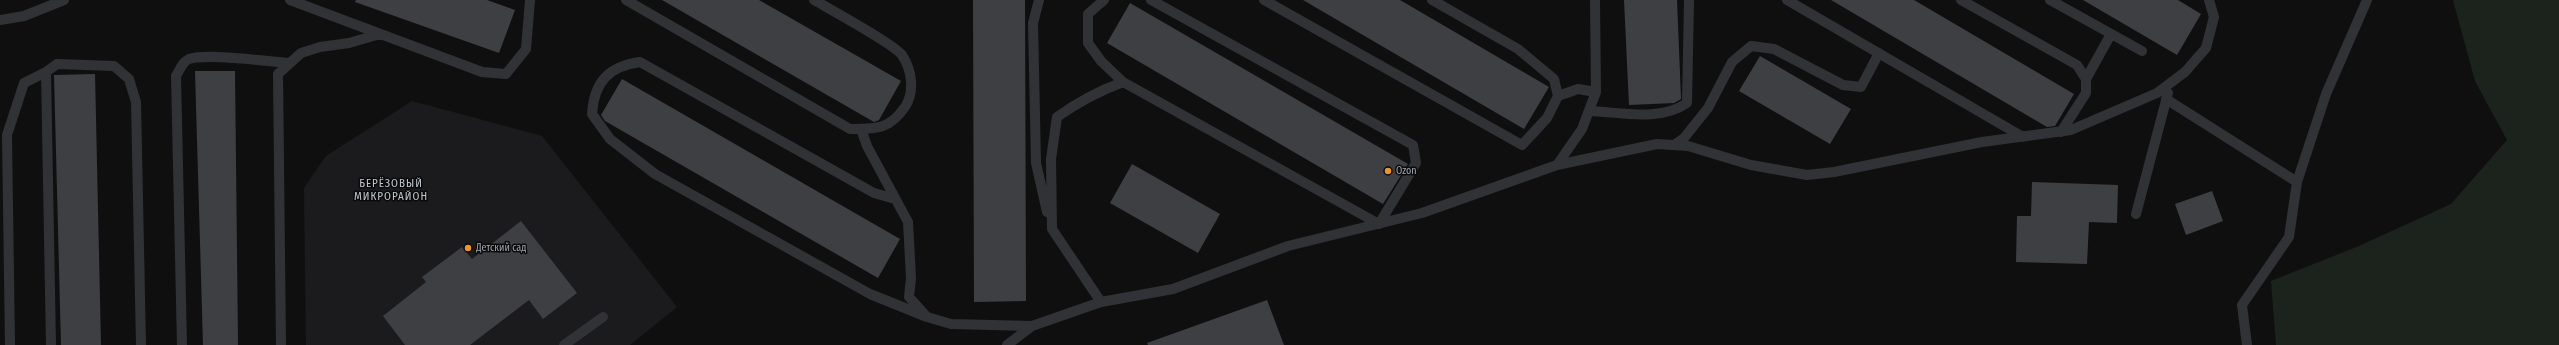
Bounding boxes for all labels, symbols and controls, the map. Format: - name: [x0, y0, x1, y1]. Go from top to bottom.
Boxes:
- place label: Ozon: [1396, 165, 1417, 177]
- marker: Ozon: [1383, 166, 1393, 176]
- district label: БЕРЁЗОВЫЙ МИКРОРАЙОН: [354, 177, 428, 203]
- place label: Детский сад: [476, 242, 526, 254]
- marker: Детский сад: [463, 243, 473, 253]

